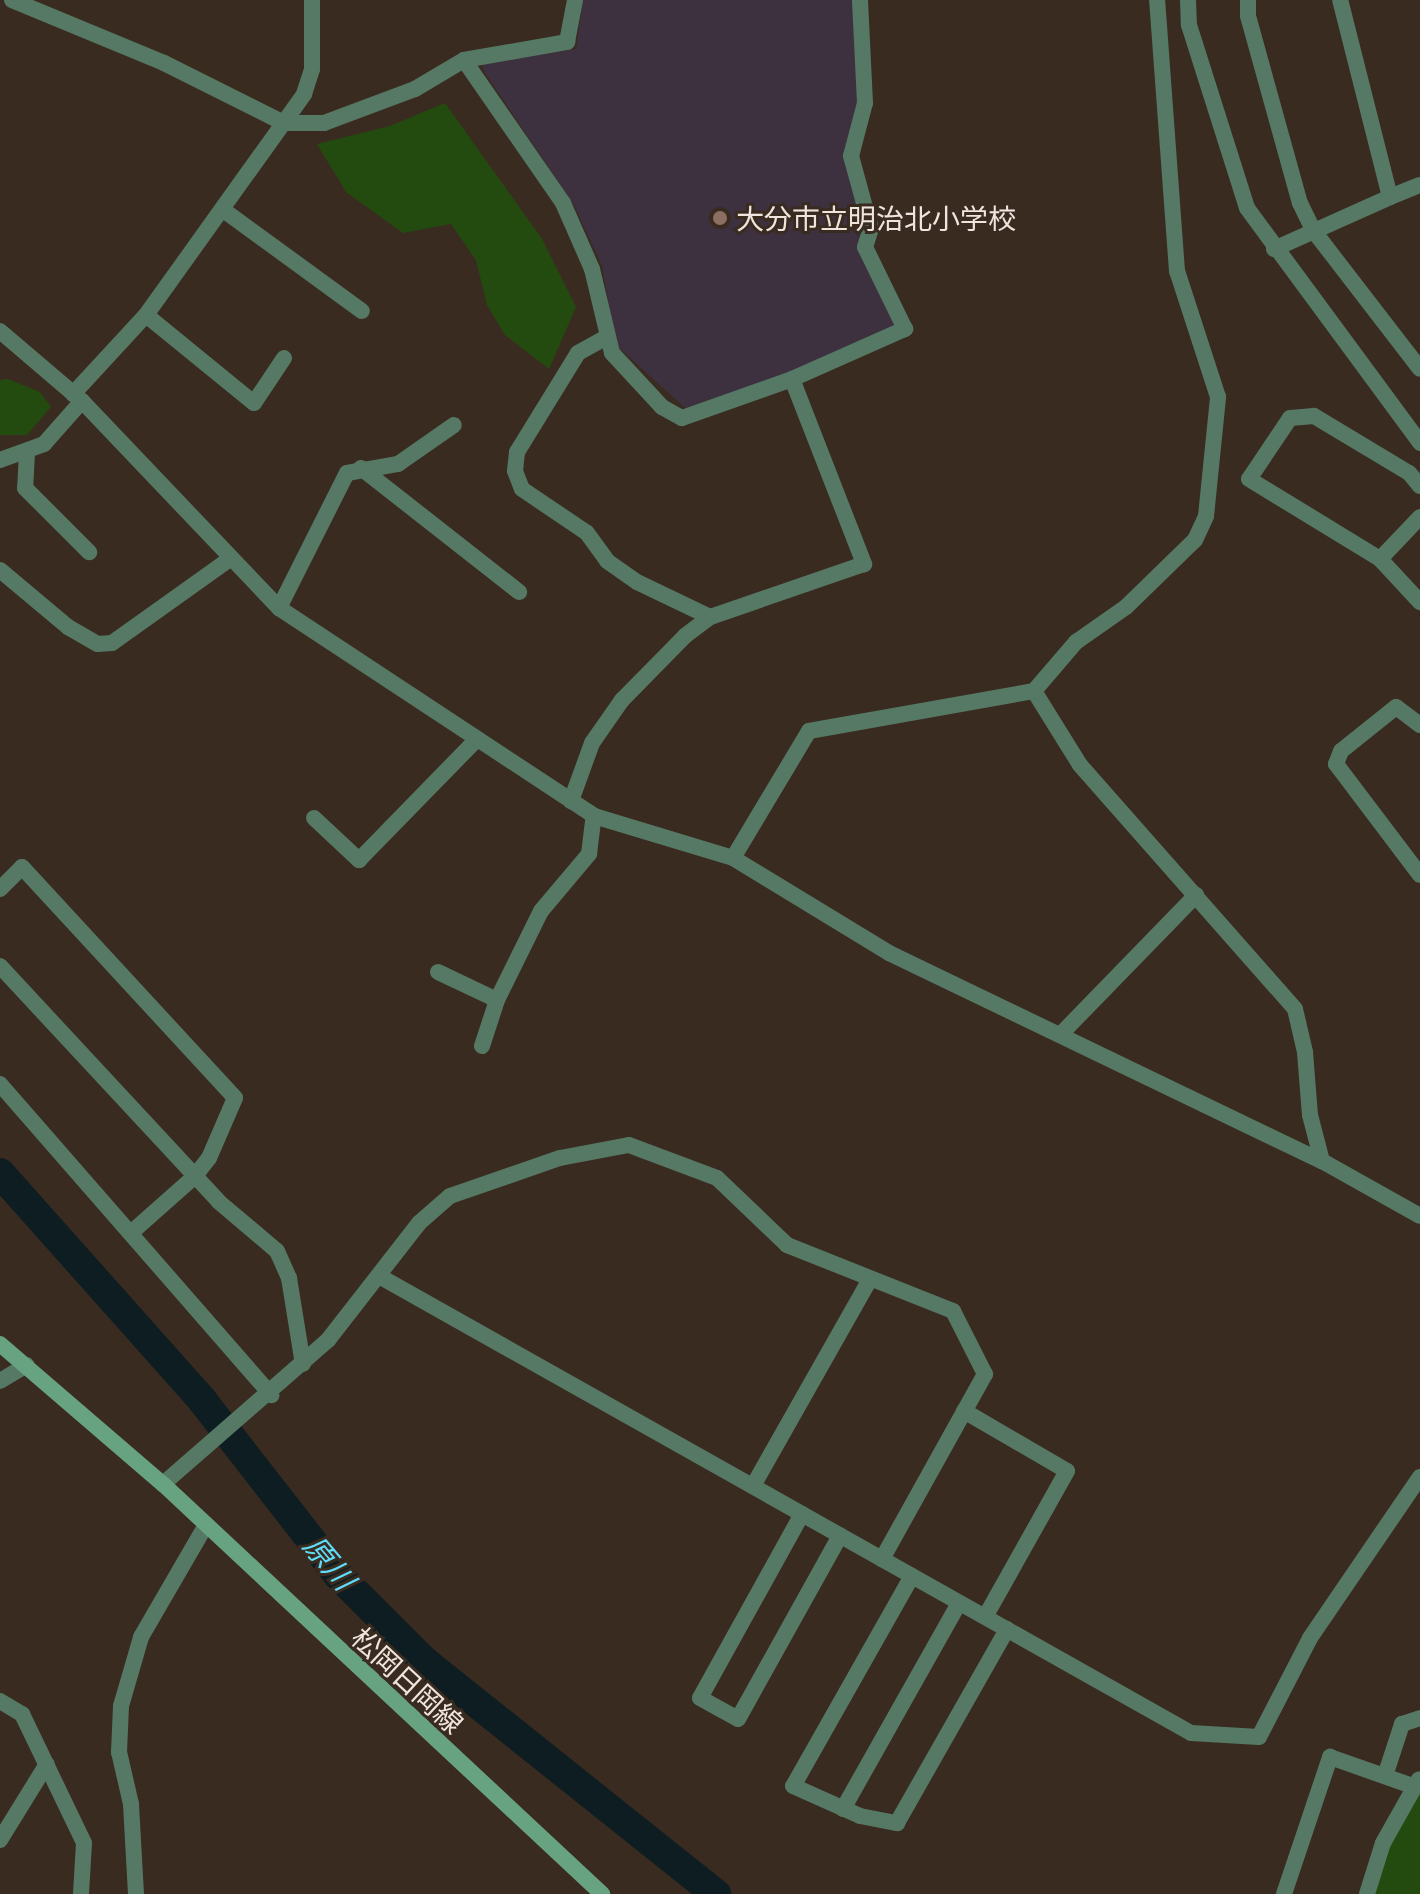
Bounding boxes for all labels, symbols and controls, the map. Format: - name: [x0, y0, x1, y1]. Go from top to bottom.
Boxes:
- place label: 大分市立明治北小学校: [736, 201, 1016, 235]
- marker: 大分市立明治北小学校: [711, 209, 729, 227]
- water label: 原川: [297, 1527, 363, 1597]
- street label: 松岡日岡線: [345, 1620, 471, 1740]

